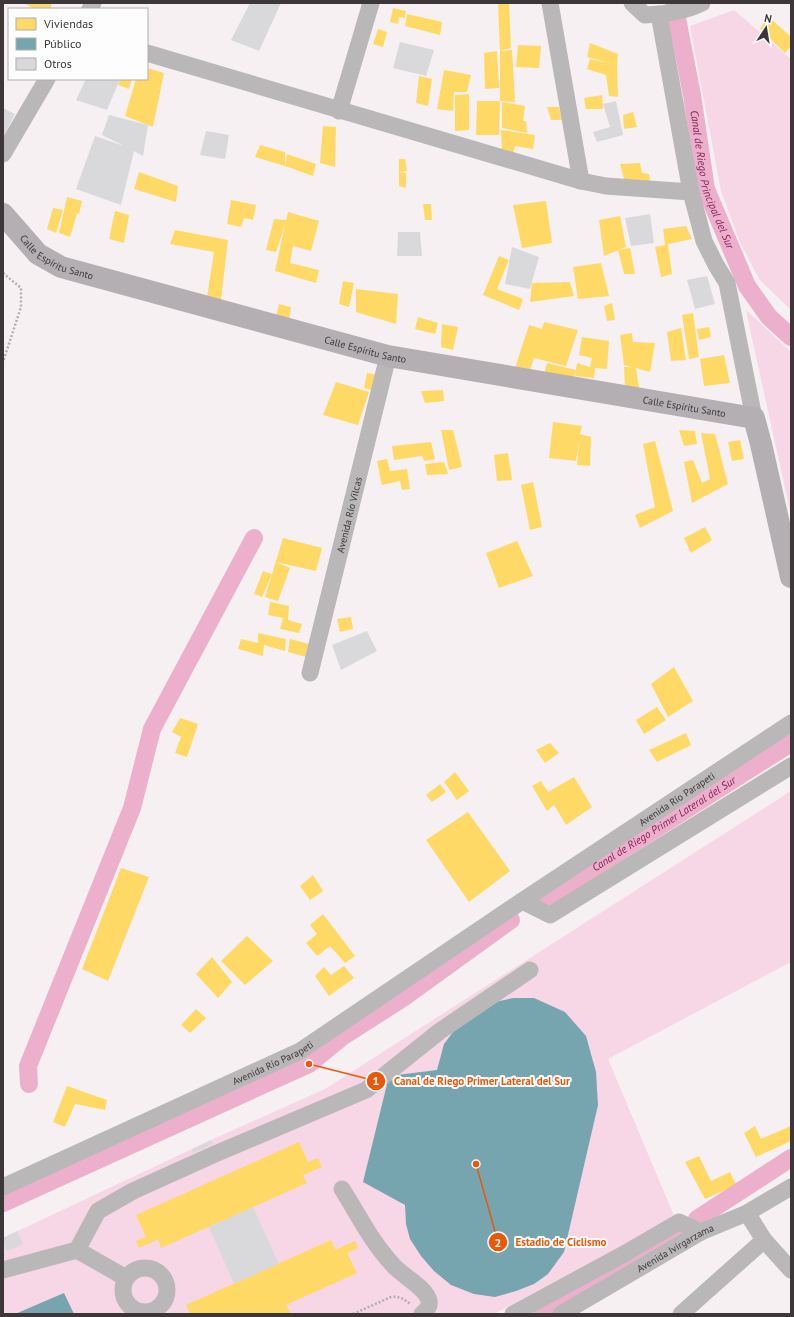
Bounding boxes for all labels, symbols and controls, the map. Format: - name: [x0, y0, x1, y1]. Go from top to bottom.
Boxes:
- legend: [8, 8, 148, 80]
- north arrow: [746, 8, 786, 48]
- text: N: [763, 11, 773, 26]
- text: Viviendas: [43, 16, 93, 31]
- text: Público: [44, 36, 82, 51]
- text: Otros: [44, 56, 72, 71]
- water label: Canal de Riego Principal del Sur: [687, 109, 738, 252]
- street label: Calle Espíritu Santo: [17, 232, 95, 283]
- street label: Calle Espíritu Santo: [323, 333, 407, 366]
- street label: Calle Espíritu Santo: [642, 393, 727, 420]
- street label: Avenida Río Vilcas: [334, 476, 365, 554]
- street label: Avenida Río Parapeti: [637, 769, 717, 829]
- water label: Canal de Riego Primer Lateral del Sur: [589, 772, 739, 874]
- street label: Avenida Río Parapeti: [230, 1038, 316, 1088]
- callout: Canal de Riego Primer Lateral del Sur: [366, 1070, 578, 1093]
- text: 1: [373, 1073, 379, 1088]
- text: Canal de Riego Primer Lateral del Sur: [394, 1074, 570, 1088]
- street label: Avenida Ivirgarzama: [634, 1221, 716, 1275]
- callout: Estadio de Ciclismo: [488, 1231, 615, 1254]
- text: 2: [495, 1235, 501, 1250]
- text: Estadio de Ciclismo: [516, 1235, 607, 1249]

